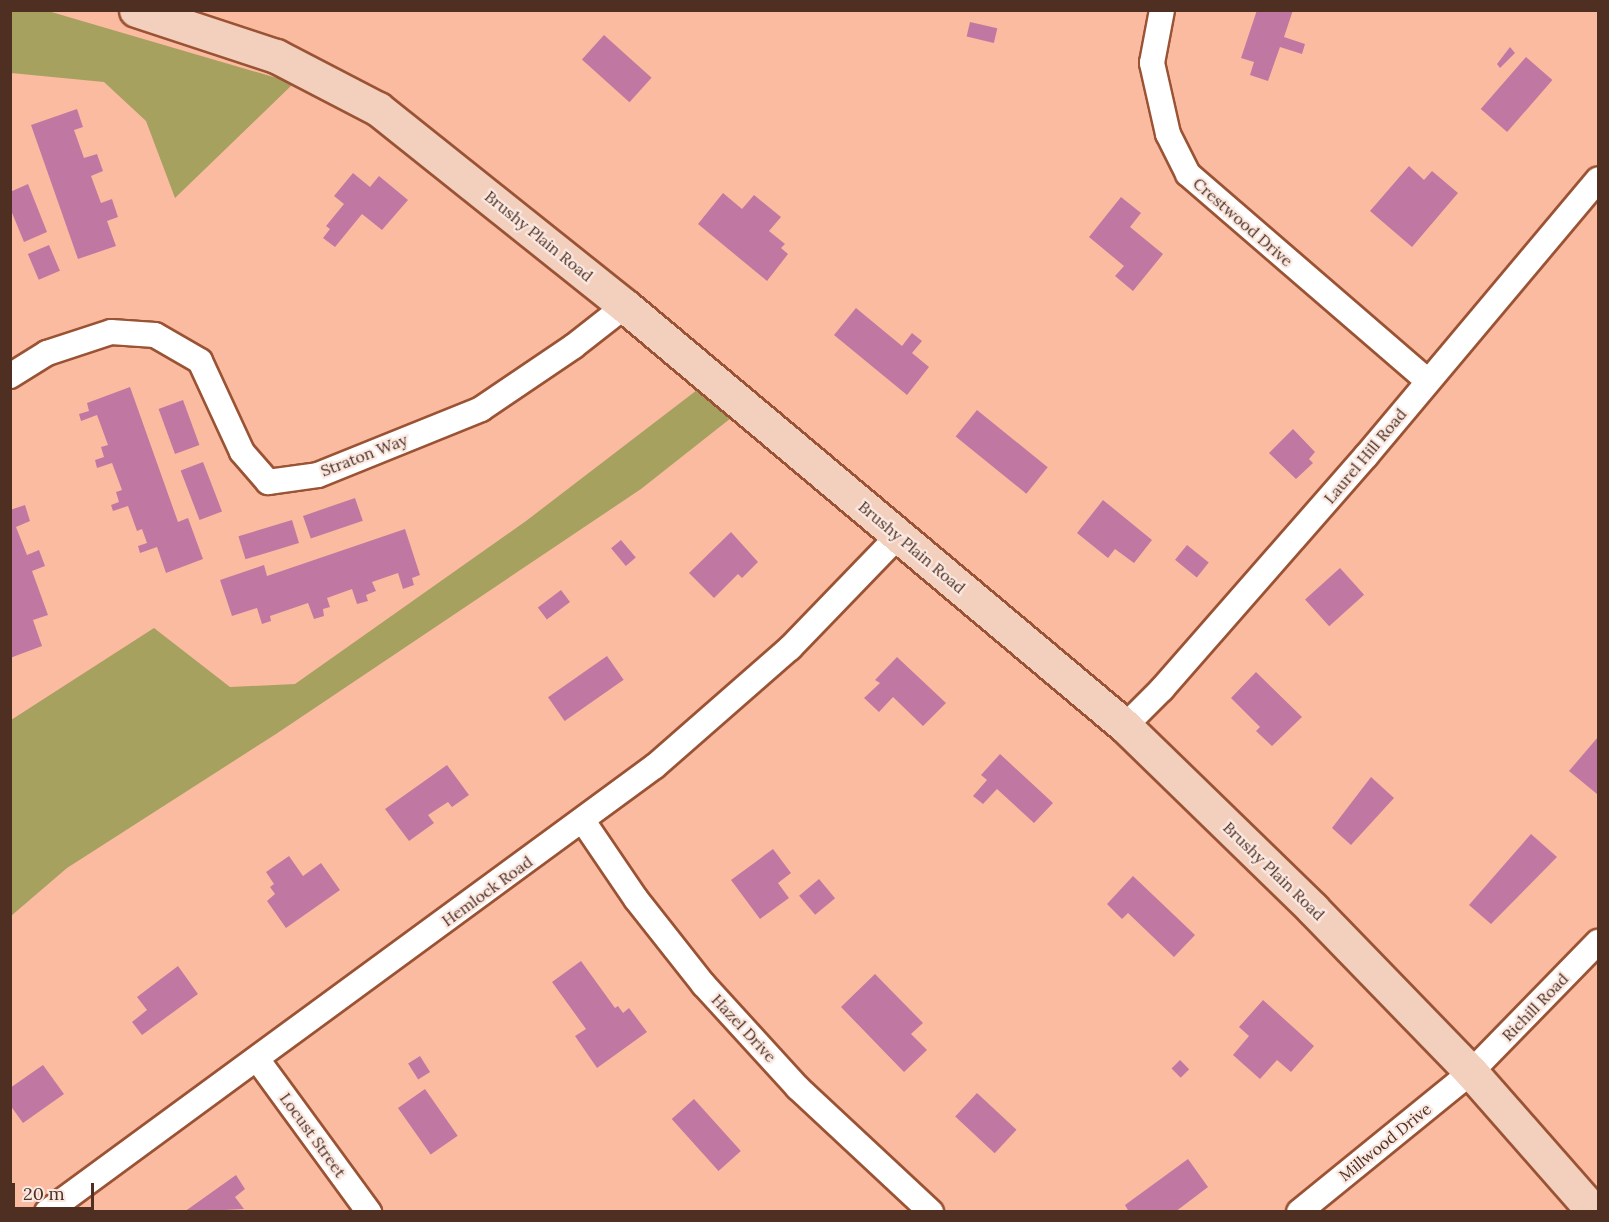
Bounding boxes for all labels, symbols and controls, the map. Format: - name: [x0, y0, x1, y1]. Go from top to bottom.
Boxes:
- street label: Crestwood Drive: [1189, 174, 1297, 270]
- street label: Brushy Plain Road: [481, 187, 597, 285]
- street label: Laurel Hill Road: [1320, 405, 1410, 507]
- street label: Straton Way: [318, 430, 410, 480]
- street label: Brushy Plain Road: [855, 497, 969, 597]
- street label: Brushy Plain Road: [1219, 818, 1329, 924]
- street label: Hemlock Road: [438, 852, 536, 930]
- street label: Richill Road: [1498, 969, 1572, 1045]
- street label: Hazel Drive: [708, 990, 780, 1066]
- street label: Locust Street: [276, 1089, 350, 1181]
- street label: Millwood Drive: [1335, 1099, 1435, 1185]
- scale bar: [15, 1171, 98, 1209]
- text: 20 m: [23, 1182, 65, 1205]

